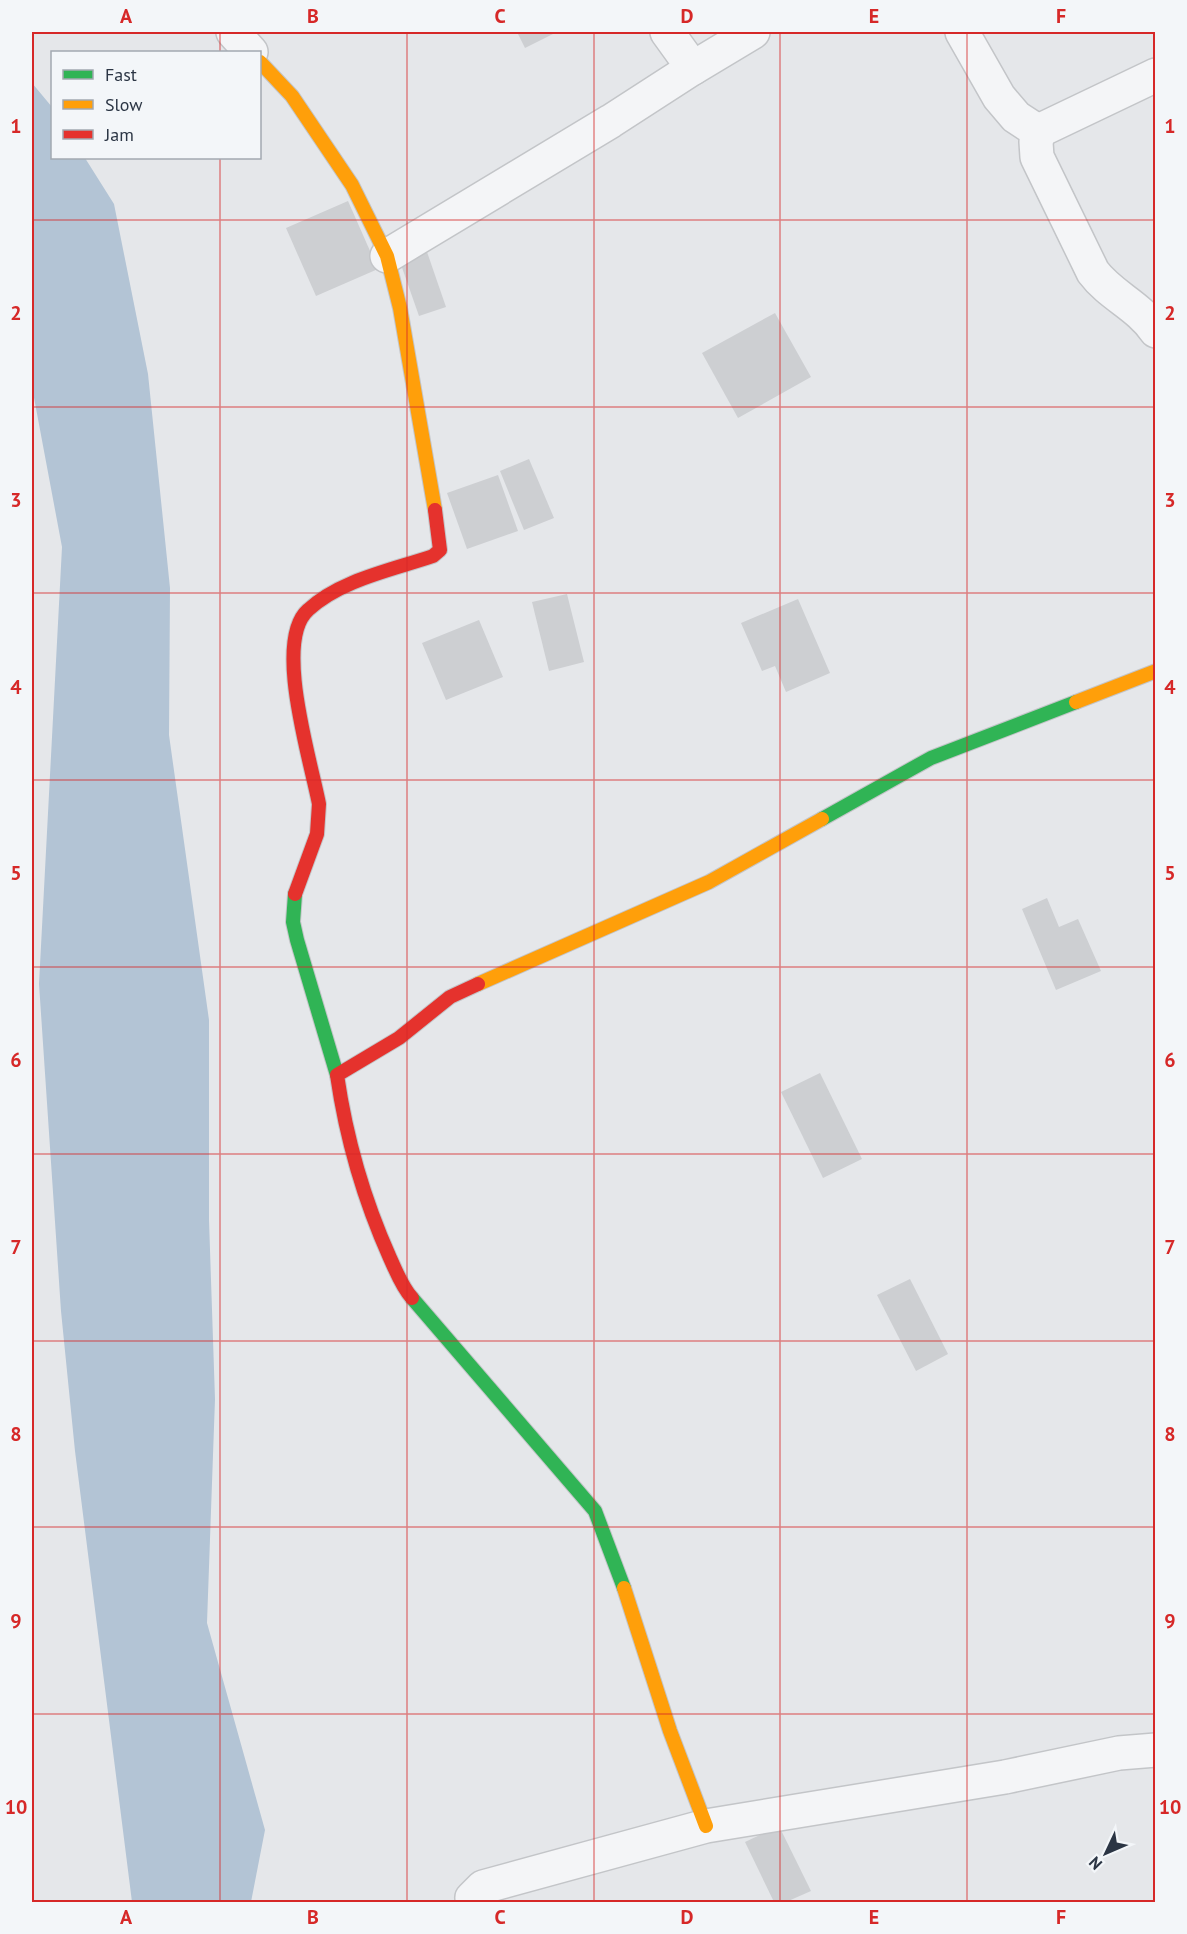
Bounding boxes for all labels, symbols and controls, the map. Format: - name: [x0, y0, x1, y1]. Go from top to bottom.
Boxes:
- text: A: [120, 3, 133, 29]
- text: B: [307, 3, 319, 29]
- text: C: [494, 3, 506, 29]
- text: D: [681, 3, 694, 29]
- text: E: [869, 3, 879, 29]
- text: F: [1056, 3, 1066, 29]
- legend: [51, 51, 261, 159]
- text: Fast: [105, 63, 137, 86]
- text: Slow: [105, 93, 143, 116]
- text: 1: [10, 113, 22, 139]
- text: 1: [1164, 113, 1176, 139]
- text: Jam: [104, 123, 134, 146]
- text: 2: [10, 300, 22, 326]
- text: 2: [1164, 300, 1176, 326]
- text: 3: [10, 487, 22, 513]
- text: 3: [1164, 487, 1176, 513]
- text: 4: [10, 674, 22, 700]
- text: 4: [1164, 674, 1176, 700]
- text: 5: [10, 860, 22, 886]
- text: 5: [1164, 860, 1176, 886]
- text: 6: [10, 1047, 22, 1073]
- text: 6: [1164, 1047, 1176, 1073]
- text: 7: [10, 1234, 22, 1260]
- text: 7: [1164, 1234, 1176, 1260]
- text: 8: [10, 1421, 22, 1447]
- text: 8: [1164, 1421, 1176, 1447]
- text: 9: [10, 1608, 22, 1634]
- text: 9: [1164, 1608, 1176, 1634]
- text: 10: [5, 1794, 27, 1820]
- text: 10: [1159, 1794, 1181, 1820]
- north arrow: [1076, 1823, 1136, 1883]
- text: N: [1084, 1853, 1106, 1874]
- text: A: [120, 1904, 133, 1930]
- text: B: [307, 1904, 319, 1930]
- text: C: [494, 1904, 506, 1930]
- text: D: [681, 1904, 694, 1930]
- text: E: [869, 1904, 879, 1930]
- text: F: [1056, 1904, 1066, 1930]

